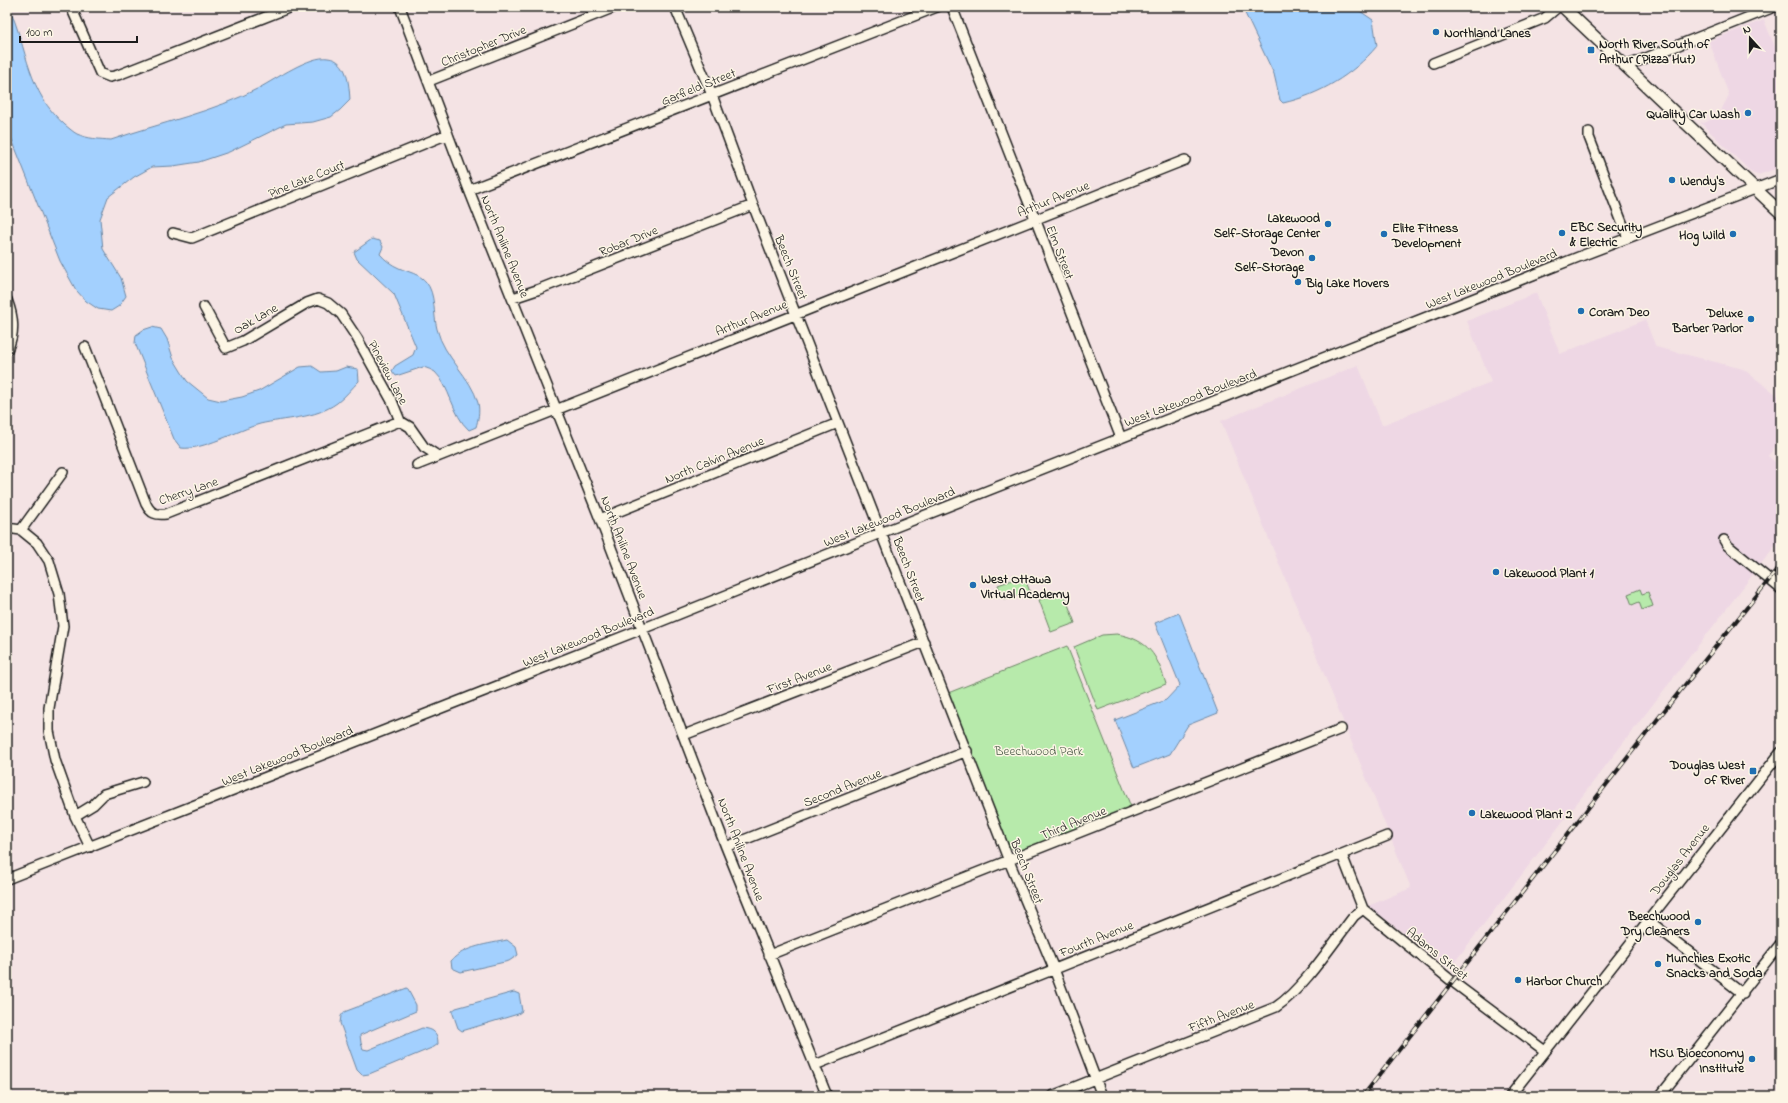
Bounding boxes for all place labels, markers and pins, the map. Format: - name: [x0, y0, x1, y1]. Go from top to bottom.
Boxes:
- place label: Northland Lanes: [1444, 24, 1531, 43]
- marker: Northland Lanes: [1431, 27, 1441, 37]
- place label: North River South of Arthur (Pizza Hut): [1599, 35, 1710, 69]
- marker: North River South of Arthur (Pizza Hut): [1586, 45, 1596, 55]
- place label: Quality Car Wash: [1647, 105, 1740, 126]
- marker: Quality Car Wash: [1743, 108, 1753, 118]
- place label: Wendy's: [1680, 172, 1725, 193]
- marker: Wendy's: [1667, 175, 1677, 185]
- place label: Lakewood Self-Storage Center: [1214, 209, 1321, 245]
- place label: EBC Security & Electric: [1569, 218, 1642, 252]
- marker: Lakewood Self-Storage Center: [1323, 219, 1333, 229]
- place label: Elite Fitness Development: [1391, 219, 1462, 253]
- place label: Hog Wild: [1679, 226, 1726, 247]
- marker: EBC Security & Electric: [1557, 228, 1567, 238]
- marker: Elite Fitness Development: [1379, 229, 1389, 239]
- marker: Hog Wild: [1728, 229, 1738, 239]
- place label: Devon Self-Storage: [1235, 243, 1305, 279]
- marker: Devon Self-Storage: [1307, 253, 1317, 263]
- place label: Big Lake Movers: [1305, 274, 1390, 295]
- marker: Big Lake Movers: [1293, 277, 1303, 287]
- place label: Coram Deo: [1589, 303, 1650, 322]
- place label: Deluxe Barber Parlor: [1671, 304, 1744, 338]
- marker: Coram Deo: [1576, 306, 1586, 316]
- marker: Deluxe Barber Parlor: [1746, 314, 1756, 324]
- place label: Lakewood Plant 1: [1504, 564, 1595, 583]
- marker: Lakewood Plant 1: [1491, 567, 1501, 577]
- place label: West Ottawa Virtual Academy: [980, 570, 1070, 606]
- marker: West Ottawa Virtual Academy: [968, 580, 978, 590]
- place label: Douglas West of River: [1669, 756, 1746, 790]
- marker: Douglas West of River: [1748, 766, 1758, 776]
- place label: Lakewood Plant 2: [1480, 805, 1573, 824]
- marker: Lakewood Plant 2: [1467, 808, 1477, 818]
- place label: Beechwood Dry Cleaners: [1620, 907, 1691, 943]
- marker: Beechwood Dry Cleaners: [1693, 917, 1703, 927]
- place label: Munchies Exotic Snacks and Soda: [1666, 949, 1763, 983]
- marker: Munchies Exotic Snacks and Soda: [1653, 959, 1663, 969]
- place label: Harbor Church: [1526, 972, 1602, 991]
- marker: Harbor Church: [1513, 975, 1523, 985]
- place label: MSU Bioeconomy Institute: [1650, 1044, 1745, 1078]
- marker: MSU Bioeconomy Institute: [1747, 1054, 1757, 1064]

